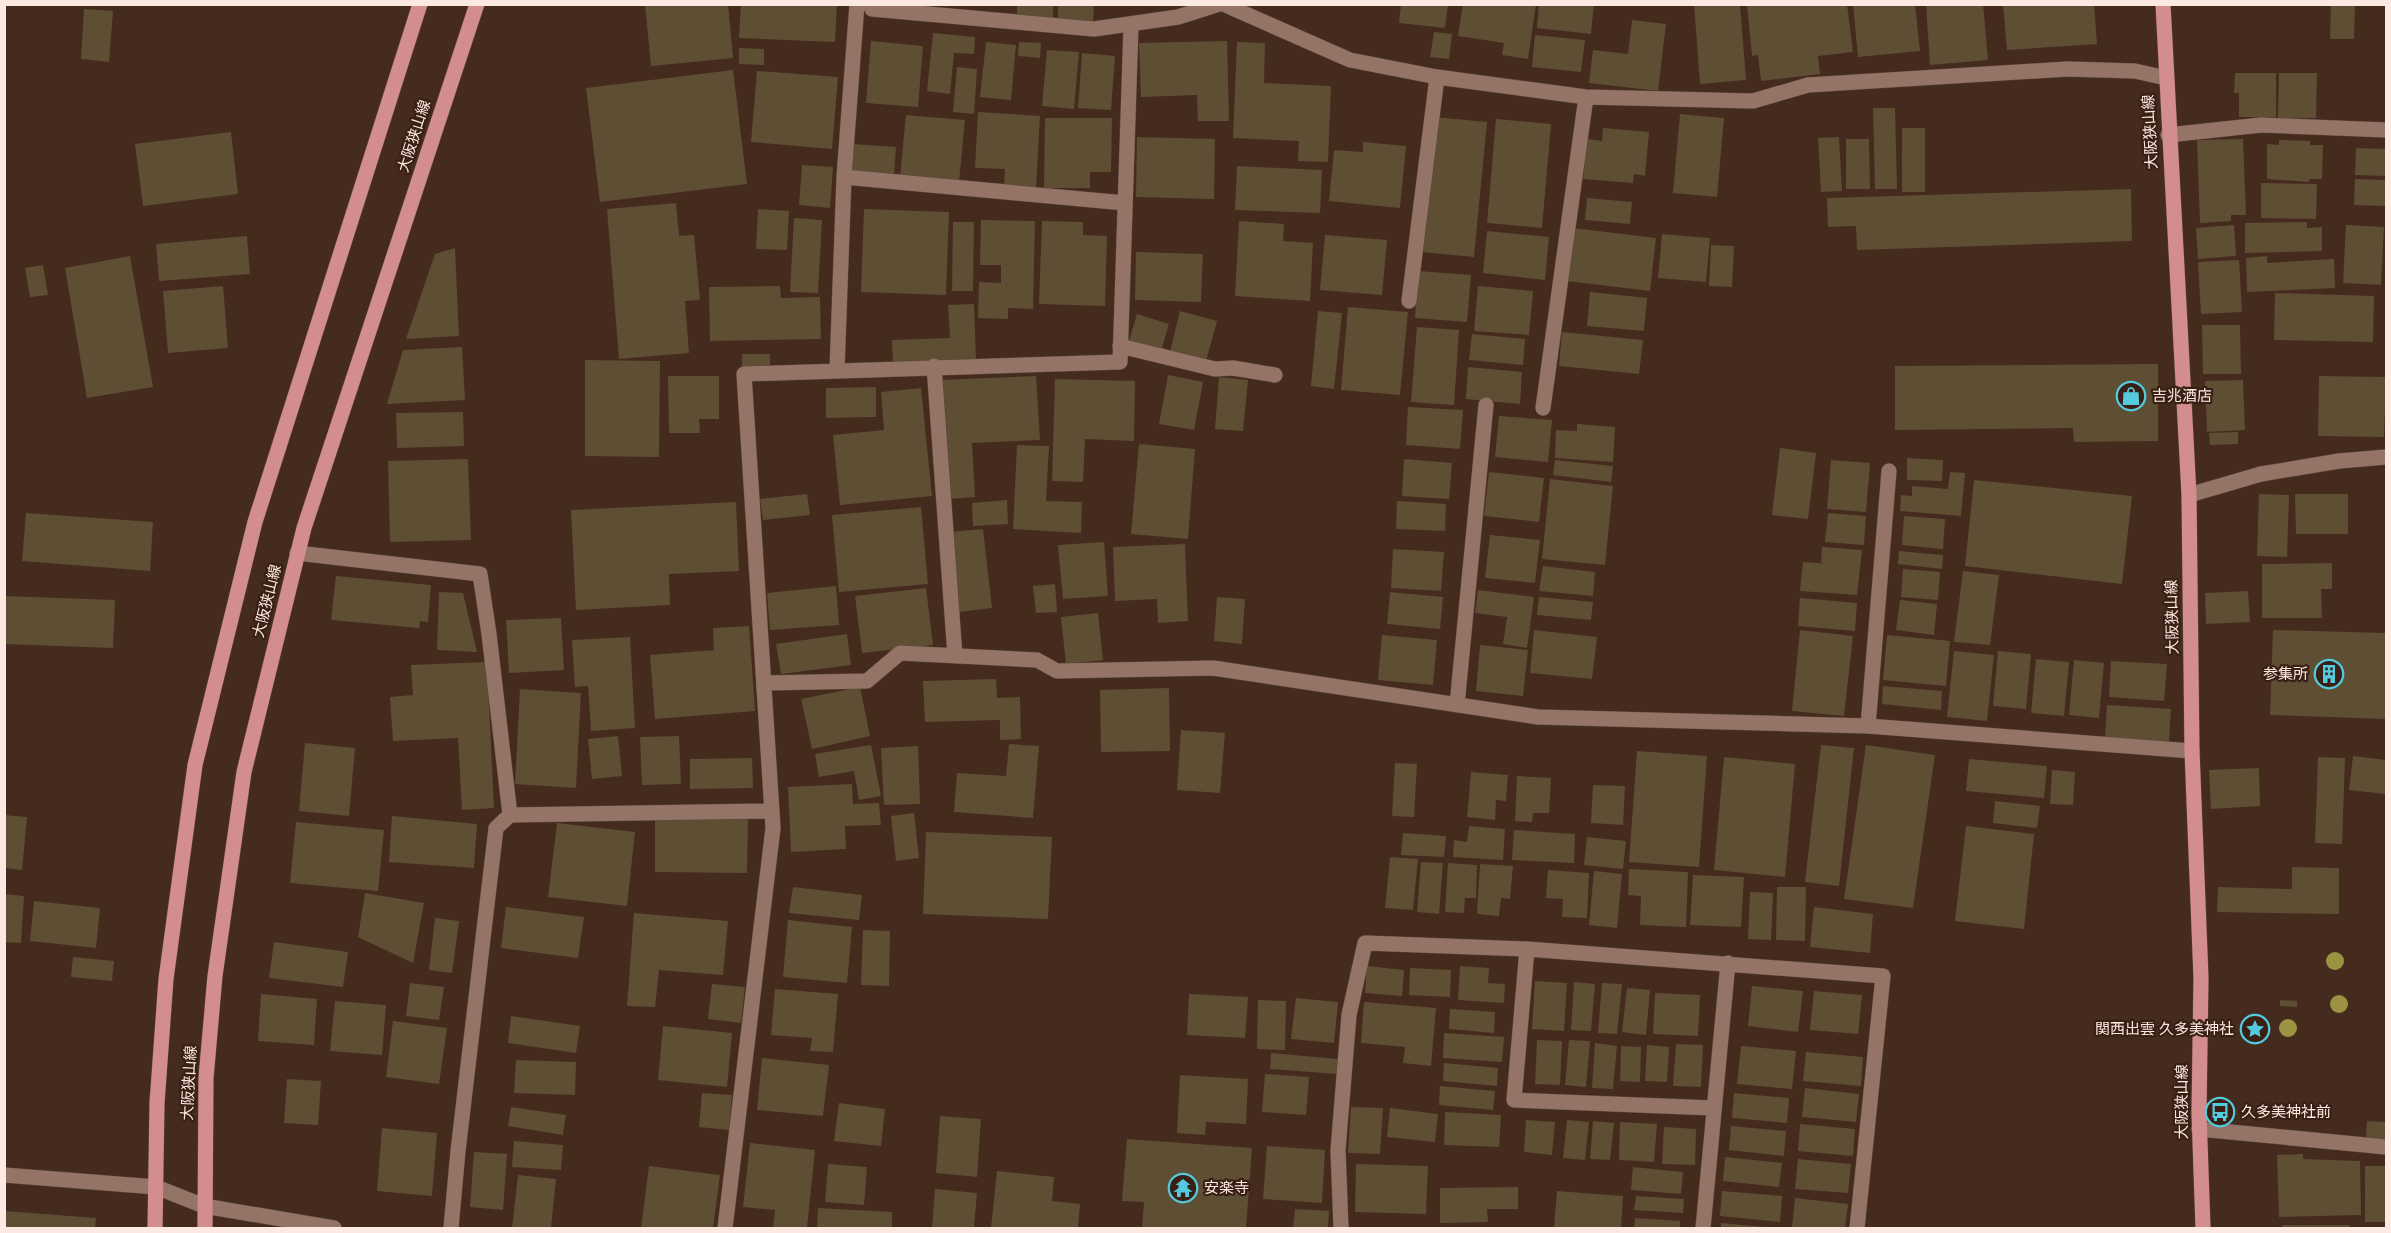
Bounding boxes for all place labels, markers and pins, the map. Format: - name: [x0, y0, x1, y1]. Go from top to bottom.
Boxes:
- shop icon: 吉兆酒店: [2115, 380, 2147, 412]
- place label: 吉兆酒店: [2152, 385, 2212, 405]
- building icon: 参集所: [2313, 658, 2345, 690]
- place label: 参集所: [2263, 663, 2308, 683]
- place icon: 関西出雲 久多美神社: [2239, 1013, 2271, 1045]
- place label: 関西出雲 久多美神社: [2095, 1018, 2234, 1038]
- bus stop icon: 久多美神社前: [2204, 1096, 2236, 1128]
- place label: 久多美神社前: [2241, 1101, 2331, 1121]
- temple icon: 安楽寺: [1167, 1172, 1199, 1204]
- place label: 安楽寺: [1204, 1177, 1249, 1197]

